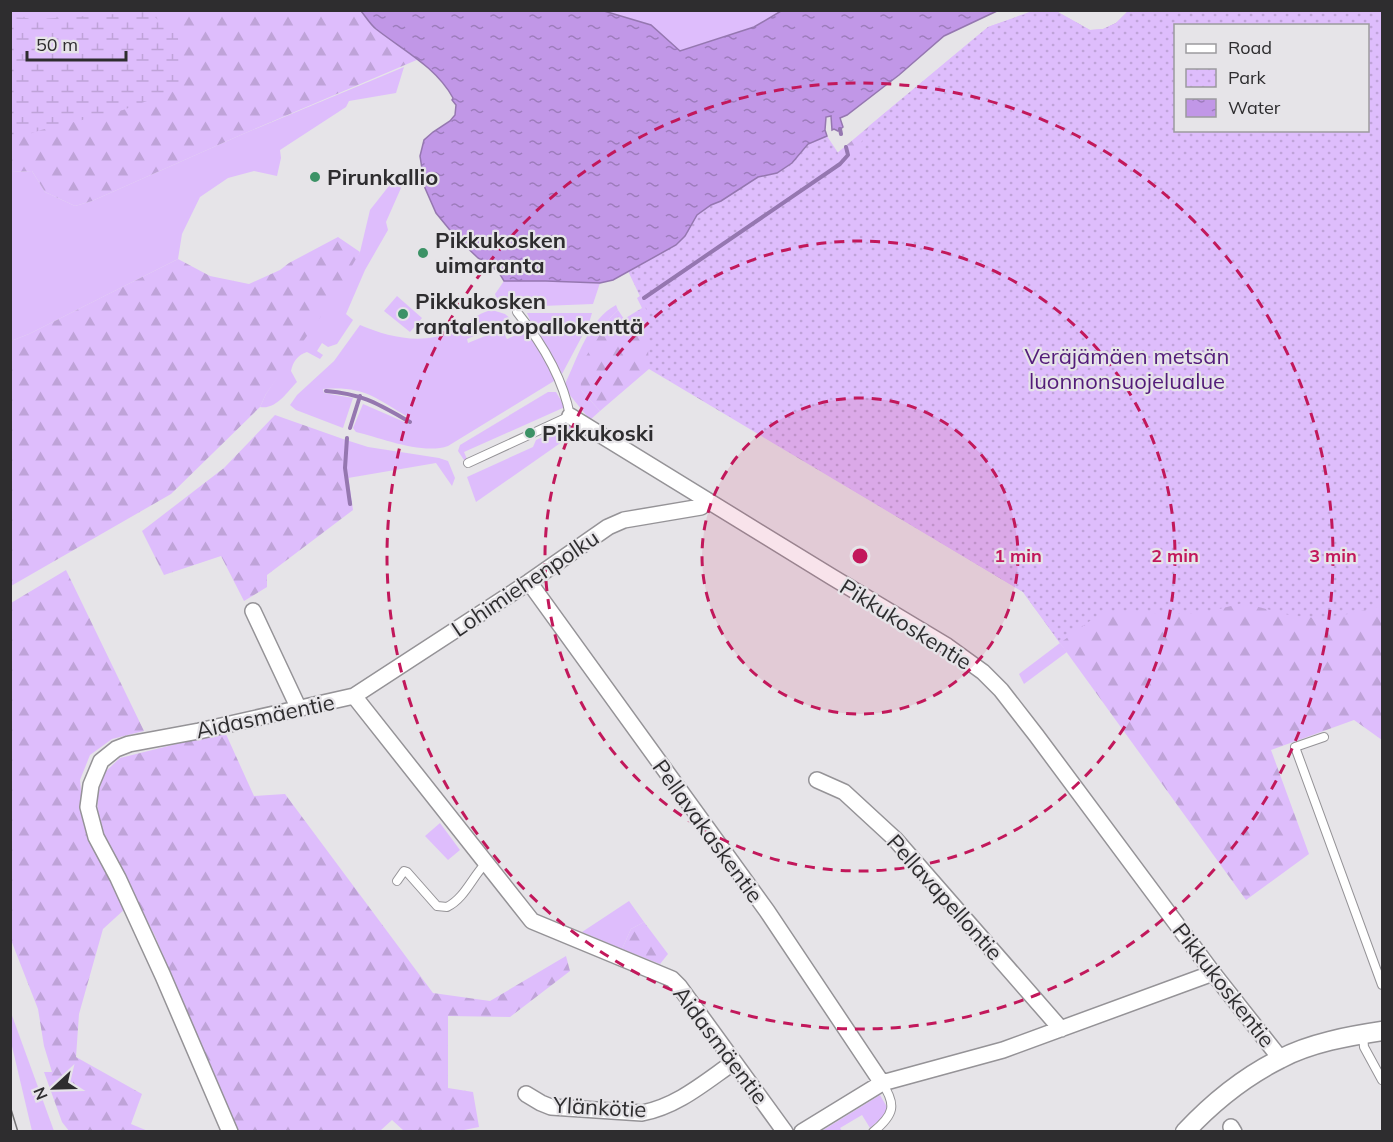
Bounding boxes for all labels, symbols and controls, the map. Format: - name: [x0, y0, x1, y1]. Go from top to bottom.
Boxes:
- scale bar: [27, 24, 126, 62]
- legend: [1174, 24, 1369, 132]
- text: 50 m: [36, 33, 78, 56]
- text: Road: [1228, 36, 1272, 59]
- text: Park: [1228, 66, 1267, 89]
- text: Water: [1228, 96, 1281, 119]
- place label: Pirunkallio: [327, 163, 438, 191]
- marker: Pirunkallio: [308, 170, 322, 184]
- place label: Pikkukosken uimaranta: [435, 226, 566, 279]
- marker: Pikkukosken uimaranta: [416, 246, 430, 260]
- place label: Pikkukosken rantalentopallokenttä: [415, 287, 643, 340]
- marker: Pikkukosken rantalentopallokenttä: [396, 307, 410, 321]
- park label: Veräjämäen metsän luonnonsuojelualue: [1025, 342, 1229, 395]
- place label: Pikkukoski: [542, 419, 654, 447]
- marker: Pikkukoski: [523, 426, 537, 440]
- street label: Lohimiehenpolku: [446, 523, 604, 643]
- text: 1 min: [994, 544, 1042, 567]
- text: 2 min: [1151, 544, 1199, 567]
- text: 3 min: [1309, 544, 1357, 567]
- centre of rings: [850, 546, 870, 566]
- street label: Pikkukoskentie: [835, 572, 977, 676]
- street label: Aidasmäentie: [193, 688, 337, 744]
- street label: Pellavakaskentie: [647, 754, 769, 908]
- street label: Pellavapellontie: [881, 828, 1009, 966]
- street label: Pikkukoskentie: [1167, 917, 1281, 1053]
- street label: Aidasmäentie: [667, 980, 775, 1110]
- north arrow: [24, 1058, 84, 1118]
- text: N: [29, 1084, 52, 1103]
- street label: Ylänkötie: [552, 1091, 647, 1123]

